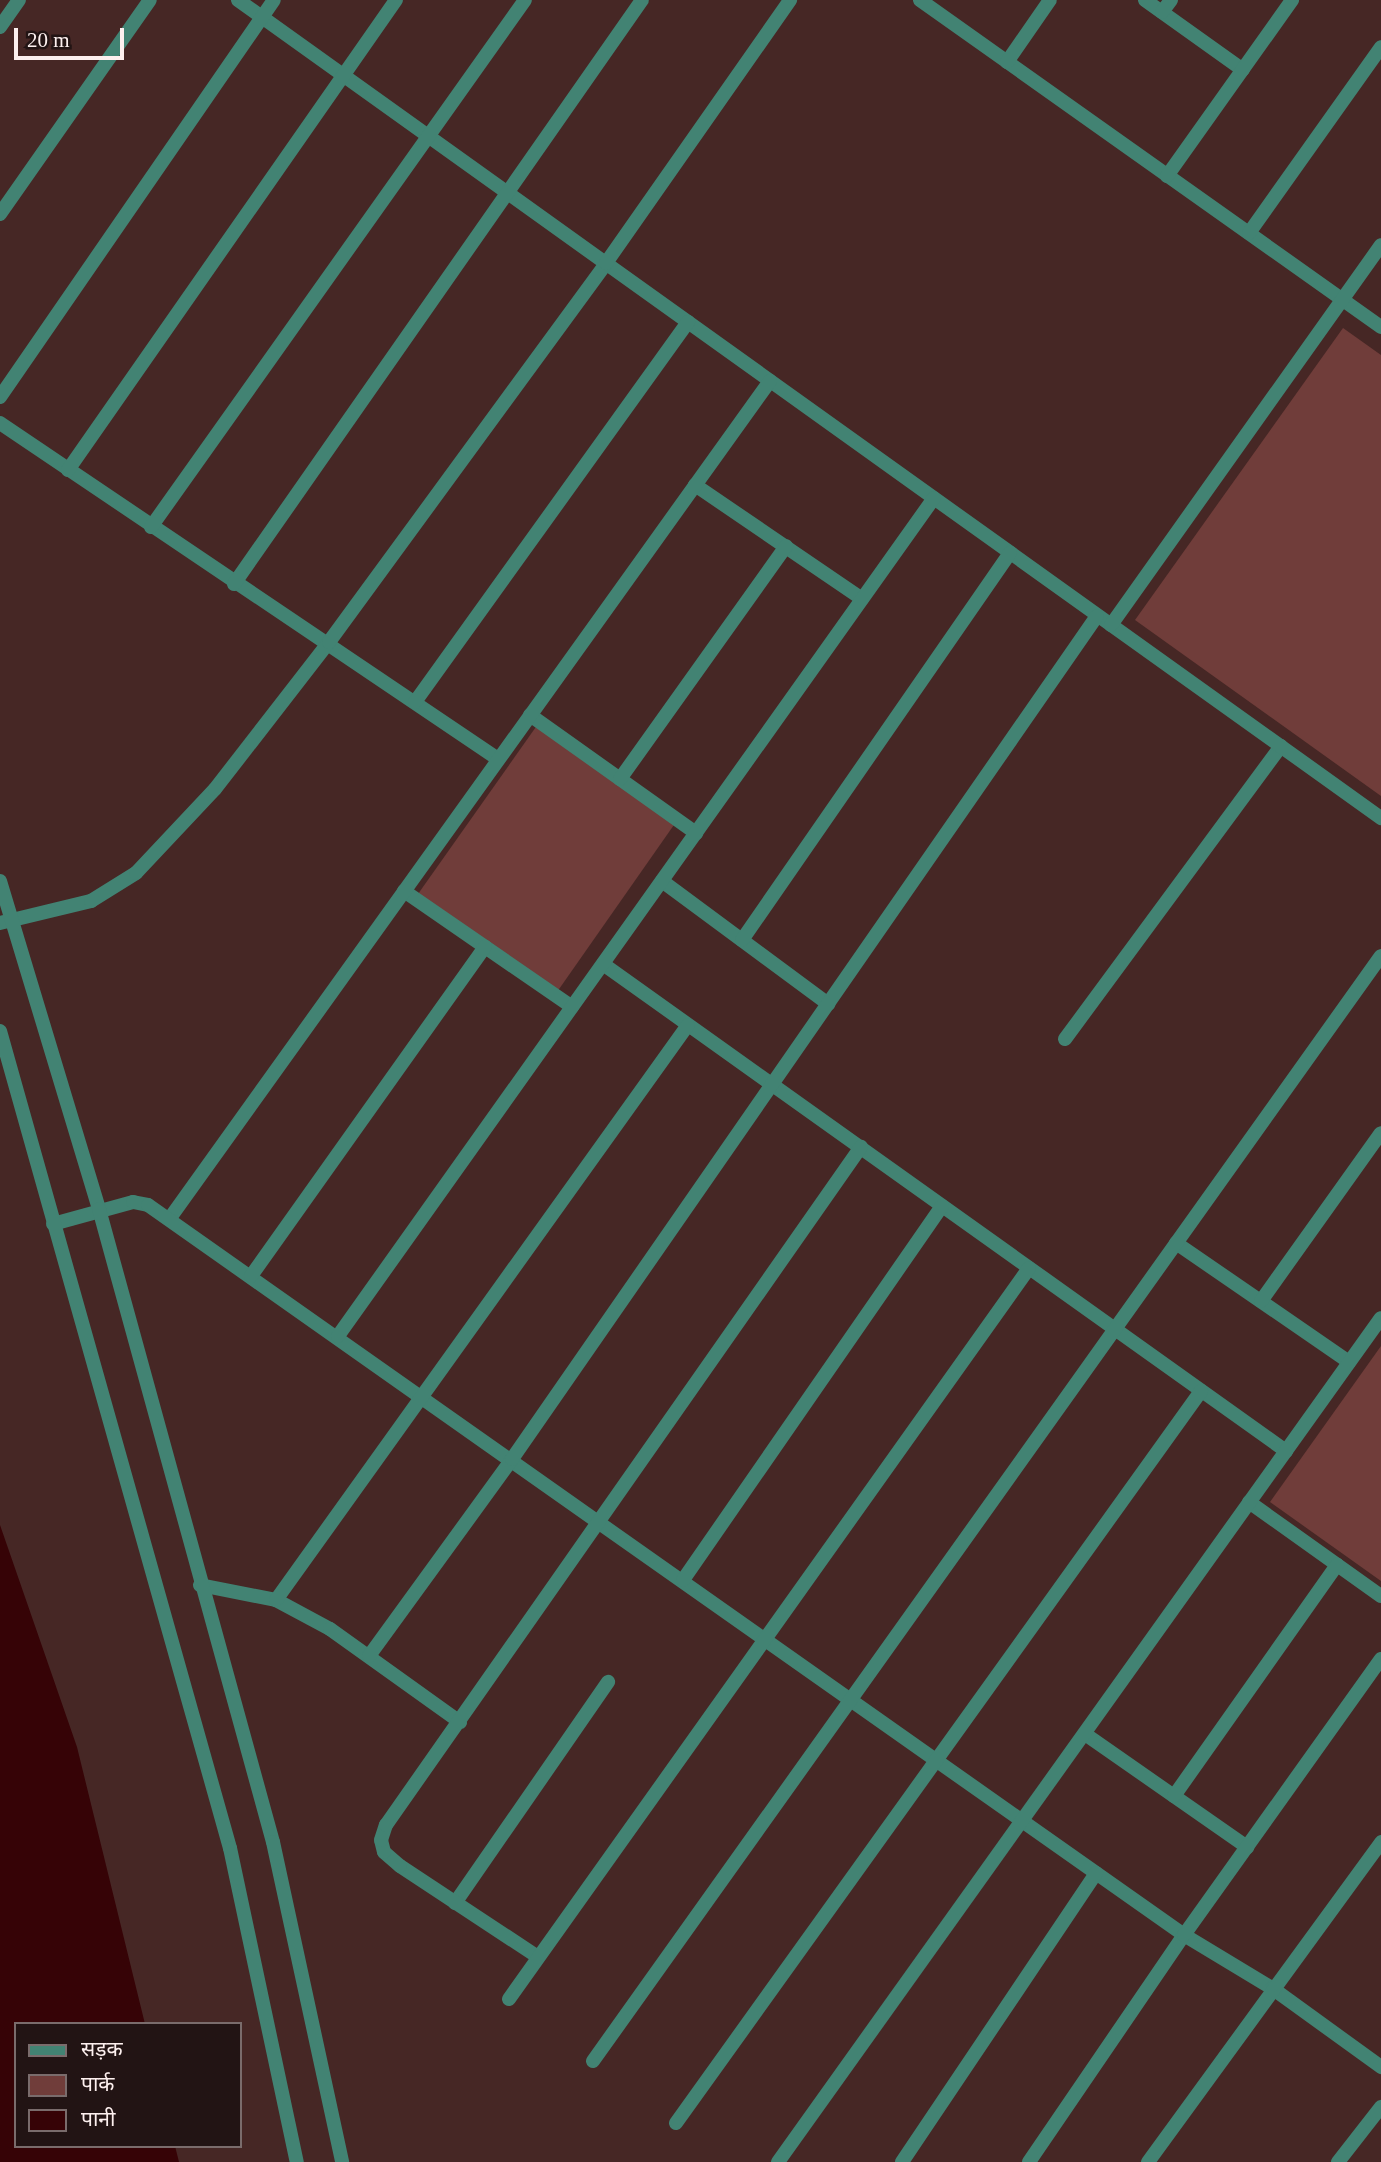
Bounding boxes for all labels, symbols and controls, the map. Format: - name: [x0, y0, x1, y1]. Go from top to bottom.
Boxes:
- scale bar: [18, 14, 128, 58]
- text: 20 m: [27, 28, 70, 52]
- legend: [14, 2022, 242, 2148]
- text: सड़क: [81, 2037, 123, 2061]
- text: पार्क: [81, 2072, 115, 2096]
- text: पानी: [81, 2107, 115, 2131]

